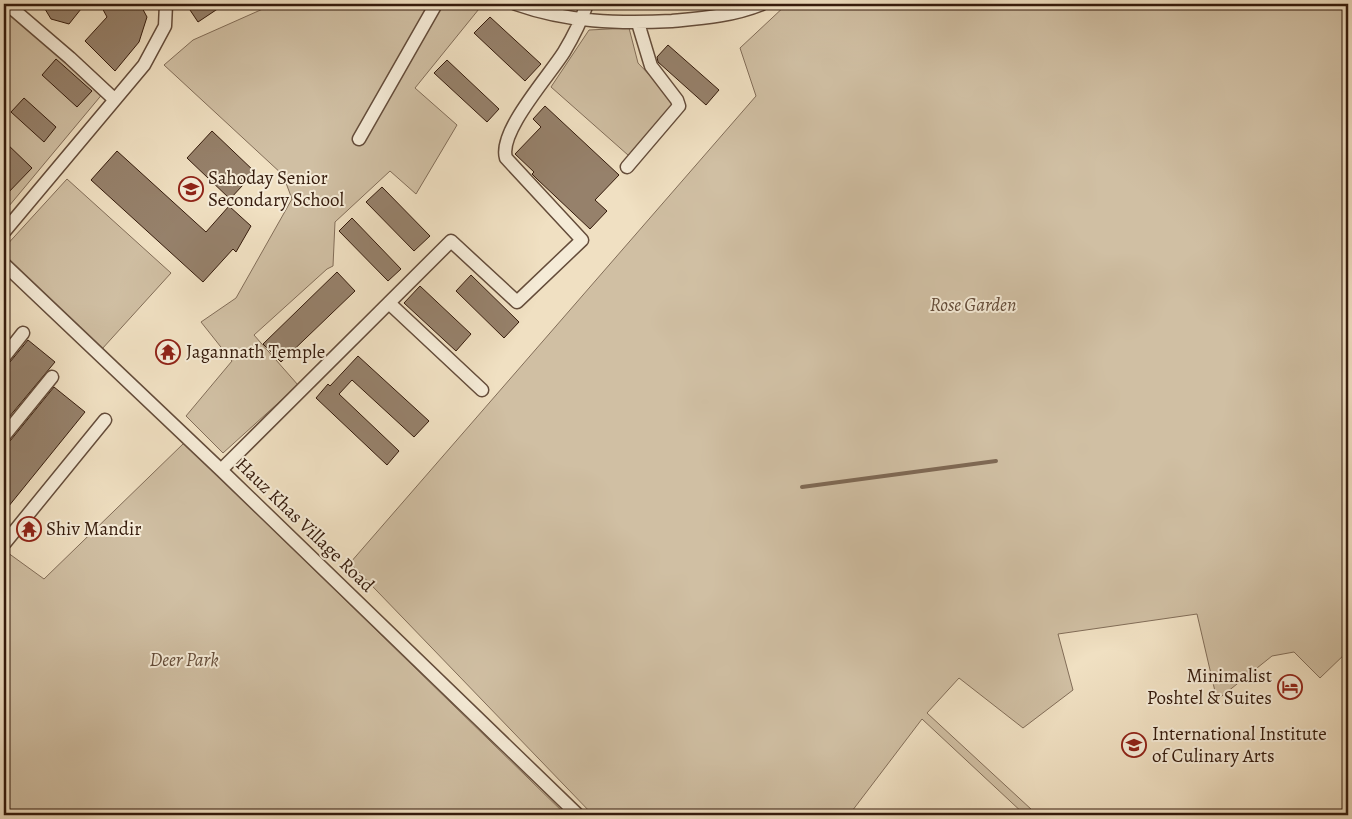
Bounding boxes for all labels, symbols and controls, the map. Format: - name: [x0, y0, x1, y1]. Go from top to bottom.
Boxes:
- place label: Sahoday Senior Secondary School: [208, 165, 345, 213]
- school or university icon: Sahoday Senior Secondary School: [178, 176, 204, 202]
- park label: Rose Garden: [930, 292, 1016, 318]
- temple icon: Jagannath Temple: [155, 339, 181, 365]
- place label: Jagannath Temple: [186, 339, 325, 365]
- street label: Hauz Khas Village Road: [230, 452, 381, 599]
- temple icon: Shiv Mandir: [16, 516, 42, 542]
- place label: Shiv Mandir: [46, 516, 142, 542]
- park label: Deer Park: [149, 647, 219, 673]
- place label: Minimalist Poshtel & Suites: [1147, 663, 1272, 711]
- hotel icon: Minimalist Poshtel & Suites: [1277, 674, 1303, 700]
- place label: International Institute of Culinary Arts: [1152, 721, 1327, 769]
- school or university icon: International Institute of Culinary Arts: [1121, 732, 1147, 758]

